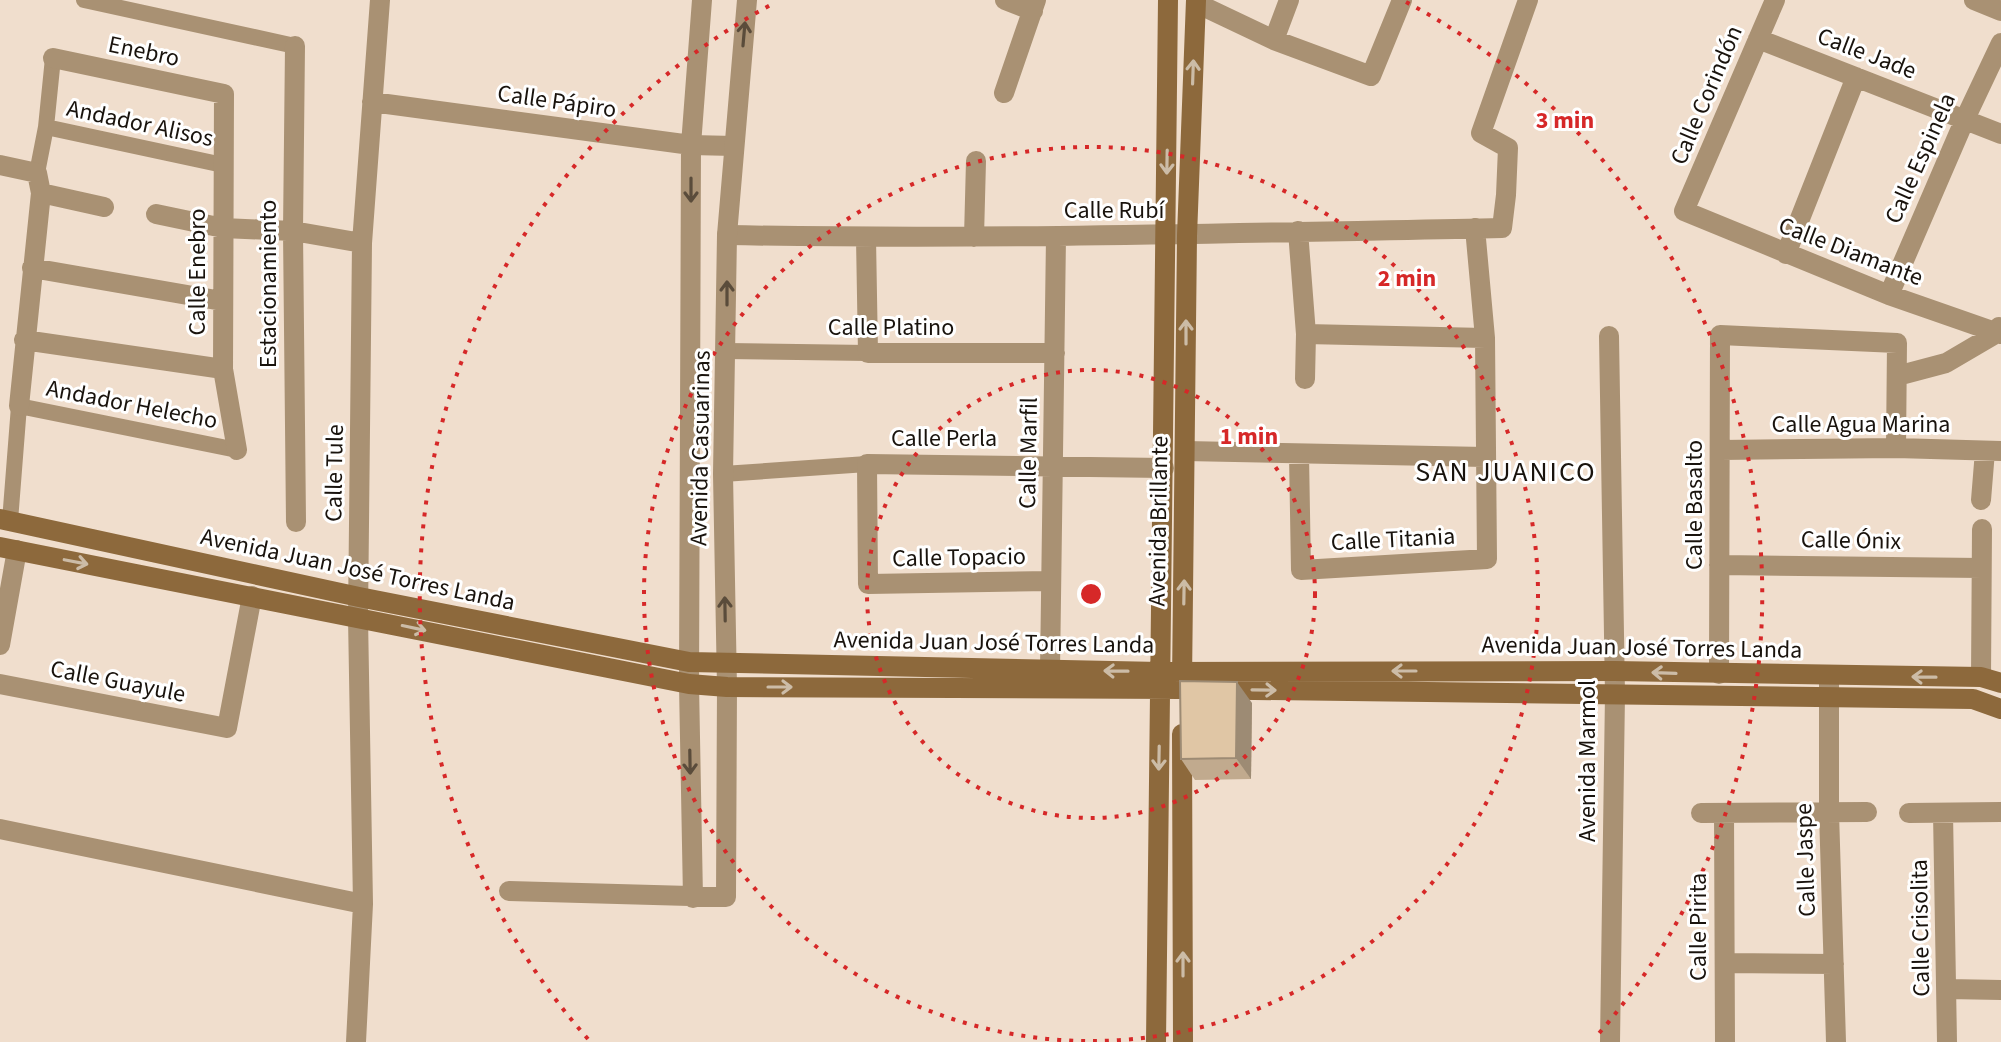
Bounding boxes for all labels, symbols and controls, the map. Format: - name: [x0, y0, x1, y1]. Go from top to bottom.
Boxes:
- street label: Calle Jade: [1812, 19, 1921, 88]
- street label: Calle Corindón: [1661, 20, 1752, 170]
- one-way arrow: [737, 21, 752, 48]
- street label: Enebro: [105, 27, 183, 76]
- one-way arrow: [1186, 59, 1201, 86]
- street label: Calle Pápiro: [495, 76, 619, 127]
- street label: Calle Espinela: [1876, 87, 1965, 229]
- street label: Andador Alisos: [63, 91, 216, 156]
- text: 3 min: [1536, 103, 1594, 138]
- one-way arrow: [1159, 148, 1174, 175]
- one-way arrow: [683, 176, 699, 203]
- street label: Calle Rubí: [1064, 193, 1165, 228]
- street label: Estacionamiento: [251, 200, 286, 368]
- street label: Calle Diamante: [1773, 208, 1928, 295]
- street label: Calle Enebro: [180, 209, 215, 335]
- text: 2 min: [1378, 261, 1436, 296]
- one-way arrow: [719, 280, 735, 307]
- street label: Calle Platino: [828, 310, 954, 345]
- one-way arrow: [1178, 319, 1194, 346]
- street label: Avenida Casuarinas: [681, 350, 720, 546]
- street label: Andador Helecho: [43, 371, 220, 438]
- street label: Calle Marfil: [1010, 397, 1047, 509]
- street label: Calle Agua Marina: [1772, 407, 1950, 442]
- text: 1 min: [1220, 419, 1278, 454]
- street label: Calle Perla: [891, 421, 997, 456]
- street label: Calle Tule: [316, 424, 353, 522]
- street label: Avenida Brillante: [1140, 435, 1177, 607]
- street label: Calle Basalto: [1677, 440, 1712, 570]
- district label: SAN JUANICO: [1415, 452, 1597, 492]
- street label: Avenida Juan José Torres Landa: [197, 519, 518, 620]
- street label: Calle Titania: [1330, 519, 1456, 560]
- street label: Calle Ónix: [1800, 522, 1902, 559]
- street label: Calle Topacio: [892, 539, 1026, 576]
- one-way arrow: [63, 555, 89, 570]
- one-way arrow: [1176, 579, 1191, 606]
- centre of rings: [1077, 580, 1105, 608]
- one-way arrow: [717, 596, 733, 623]
- one-way arrow: [401, 621, 426, 636]
- street label: Avenida Juan José Torres Landa: [833, 622, 1155, 663]
- street label: Avenida Juan José Torres Landa: [1481, 627, 1803, 668]
- street label: Calle Guayule: [47, 651, 188, 712]
- one-way arrow: [1391, 663, 1418, 679]
- one-way arrow: [1103, 664, 1130, 679]
- one-way arrow: [1651, 665, 1678, 680]
- one-way arrow: [1911, 669, 1938, 685]
- one-way arrow: [766, 679, 793, 695]
- street label: Avenida Marmol: [1570, 680, 1605, 842]
- one-way arrow: [1250, 682, 1277, 698]
- one-way arrow: [1151, 744, 1166, 771]
- one-way arrow: [682, 748, 698, 775]
- street label: Calle Jaspe: [1786, 803, 1825, 917]
- street label: Calle Crisolita: [1902, 859, 1939, 997]
- street label: Calle Pirita: [1681, 873, 1716, 981]
- one-way arrow: [1175, 951, 1191, 978]

